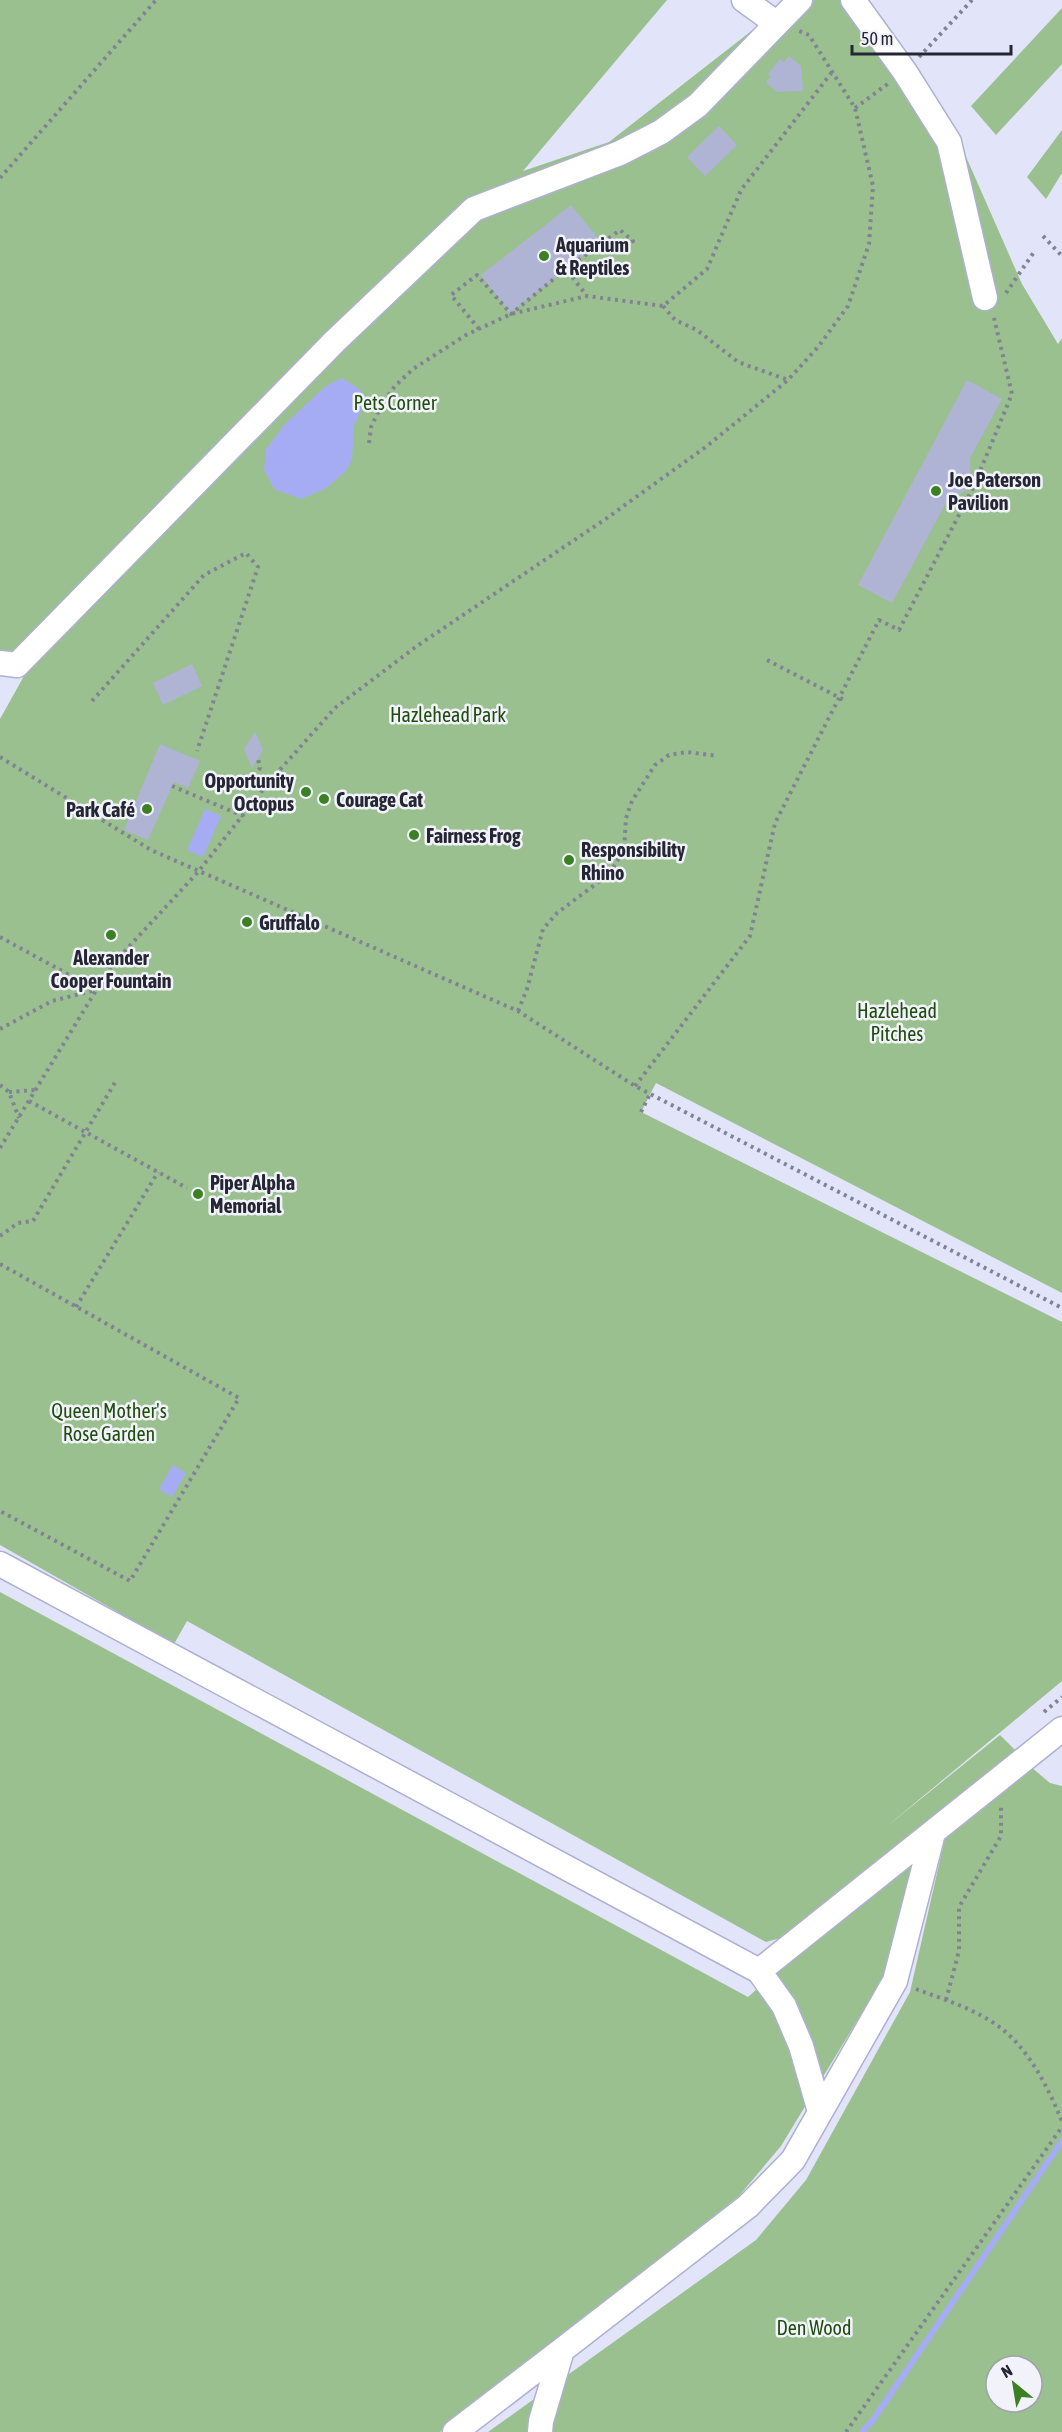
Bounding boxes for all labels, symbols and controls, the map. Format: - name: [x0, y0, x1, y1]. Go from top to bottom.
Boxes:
- scale bar: [852, 18, 1011, 56]
- text: 50 m: [861, 28, 893, 49]
- place label: Aquarium & Reptiles: [555, 233, 629, 279]
- marker: Aquarium & Reptiles: [537, 249, 551, 263]
- park label: Pets Corner: [353, 391, 438, 414]
- place label: Joe Paterson Pavilion: [947, 468, 1041, 514]
- marker: Joe Paterson Pavilion: [929, 484, 943, 498]
- park label: Hazlehead Park: [390, 703, 506, 726]
- place label: Opportunity Octopus: [205, 769, 295, 815]
- marker: Opportunity Octopus: [299, 785, 313, 799]
- place label: Courage Cat: [336, 788, 423, 811]
- marker: Courage Cat: [317, 792, 331, 806]
- place label: Park Café: [66, 798, 135, 821]
- marker: Park Café: [140, 802, 154, 816]
- place label: Fairness Frog: [426, 824, 521, 847]
- marker: Fairness Frog: [407, 828, 421, 842]
- place label: Responsibility Rhino: [581, 838, 686, 884]
- marker: Responsibility Rhino: [562, 853, 576, 867]
- place label: Gruffalo: [259, 911, 320, 934]
- marker: Gruffalo: [240, 915, 254, 929]
- marker: Alexander Cooper Fountain: [104, 928, 118, 942]
- place label: Alexander Cooper Fountain: [51, 946, 171, 992]
- park label: Hazlehead Pitches: [857, 999, 937, 1045]
- place label: Piper Alpha Memorial: [210, 1171, 295, 1217]
- marker: Piper Alpha Memorial: [191, 1187, 205, 1201]
- park label: Queen Mother's Rose Garden: [51, 1399, 167, 1445]
- park label: Den Wood: [777, 2316, 851, 2339]
- north arrow: [984, 2354, 1044, 2414]
- text: N: [998, 2361, 1015, 2381]

